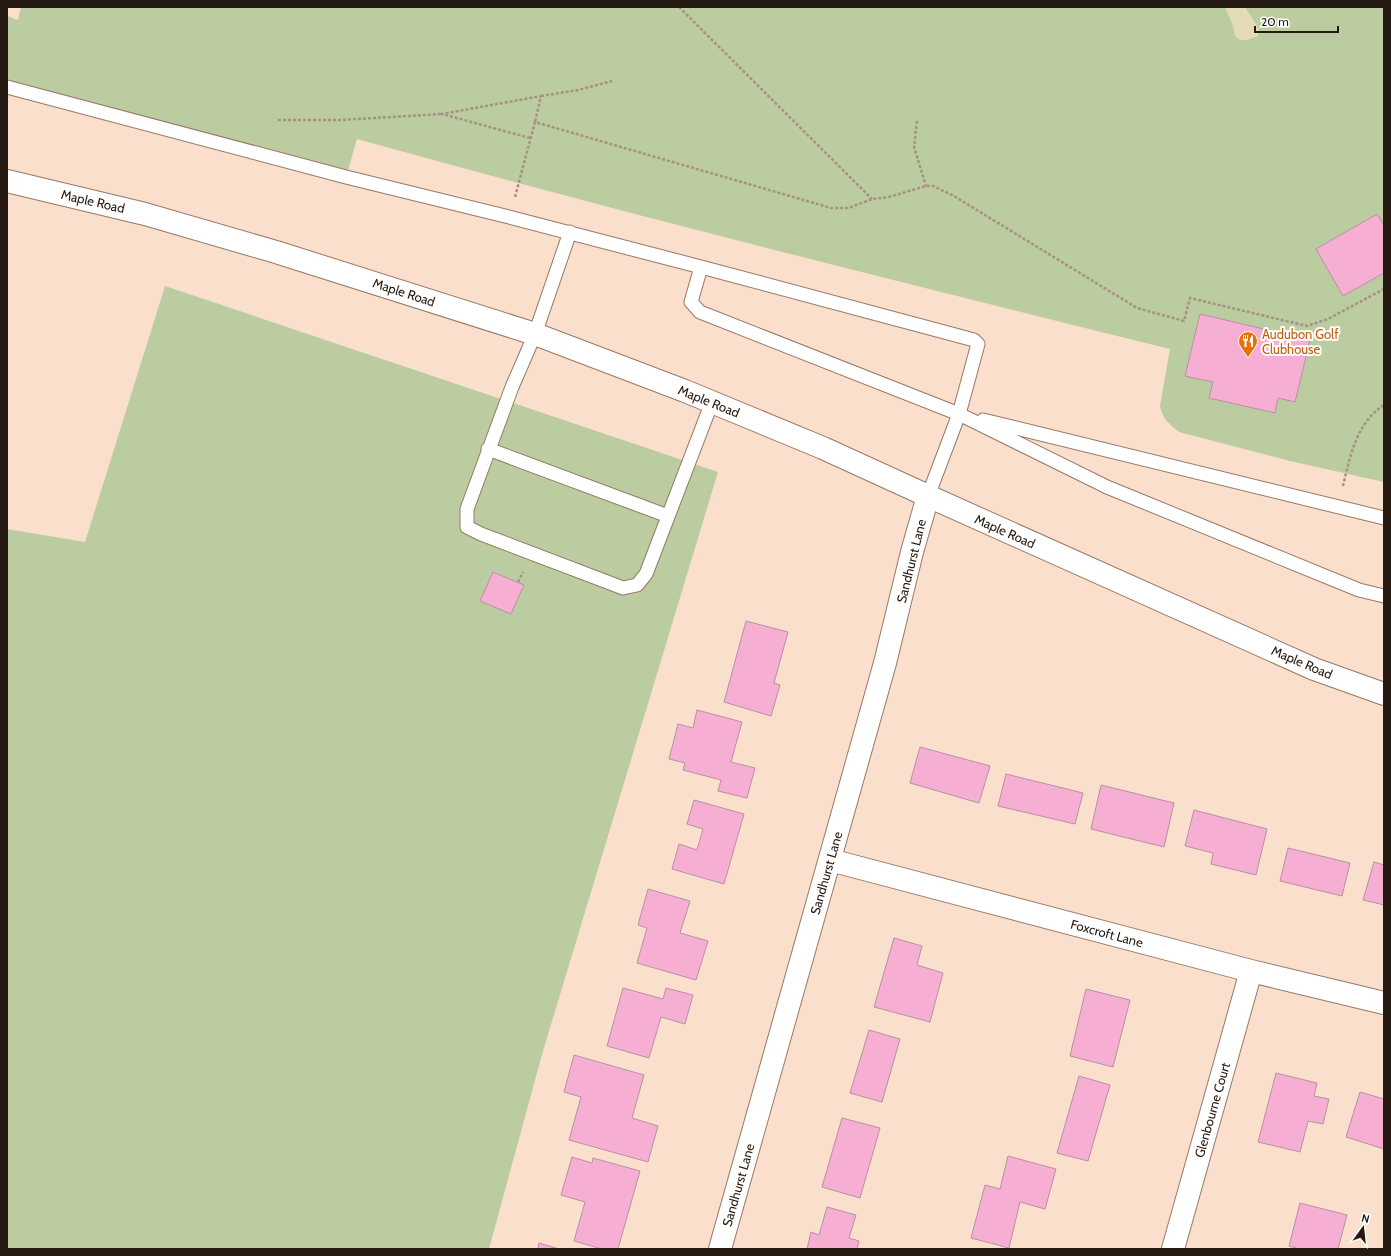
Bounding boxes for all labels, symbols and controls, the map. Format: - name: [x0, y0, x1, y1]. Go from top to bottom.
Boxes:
- scale bar: [1255, 8, 1338, 34]
- text: 20 m: [1261, 14, 1289, 29]
- street label: Maple Road: [60, 186, 126, 216]
- street label: Maple Road: [371, 274, 437, 310]
- place label: Audubon Golf Clubhouse: [1262, 326, 1339, 357]
- restaurant icon: Audubon Golf Clubhouse: [1237, 330, 1259, 358]
- street label: Maple Road: [676, 381, 742, 421]
- street label: Maple Road: [972, 511, 1038, 551]
- street label: Sandhurst Lane: [893, 517, 929, 604]
- street label: Maple Road: [1269, 642, 1335, 682]
- street label: Sandhurst Lane: [807, 829, 846, 916]
- street label: Foxcroft Lane: [1069, 916, 1145, 950]
- street label: Glenbourne Court: [1191, 1060, 1233, 1159]
- street label: Sandhurst Lane: [719, 1141, 758, 1228]
- north arrow: [1343, 1208, 1383, 1248]
- text: N: [1360, 1211, 1371, 1226]

